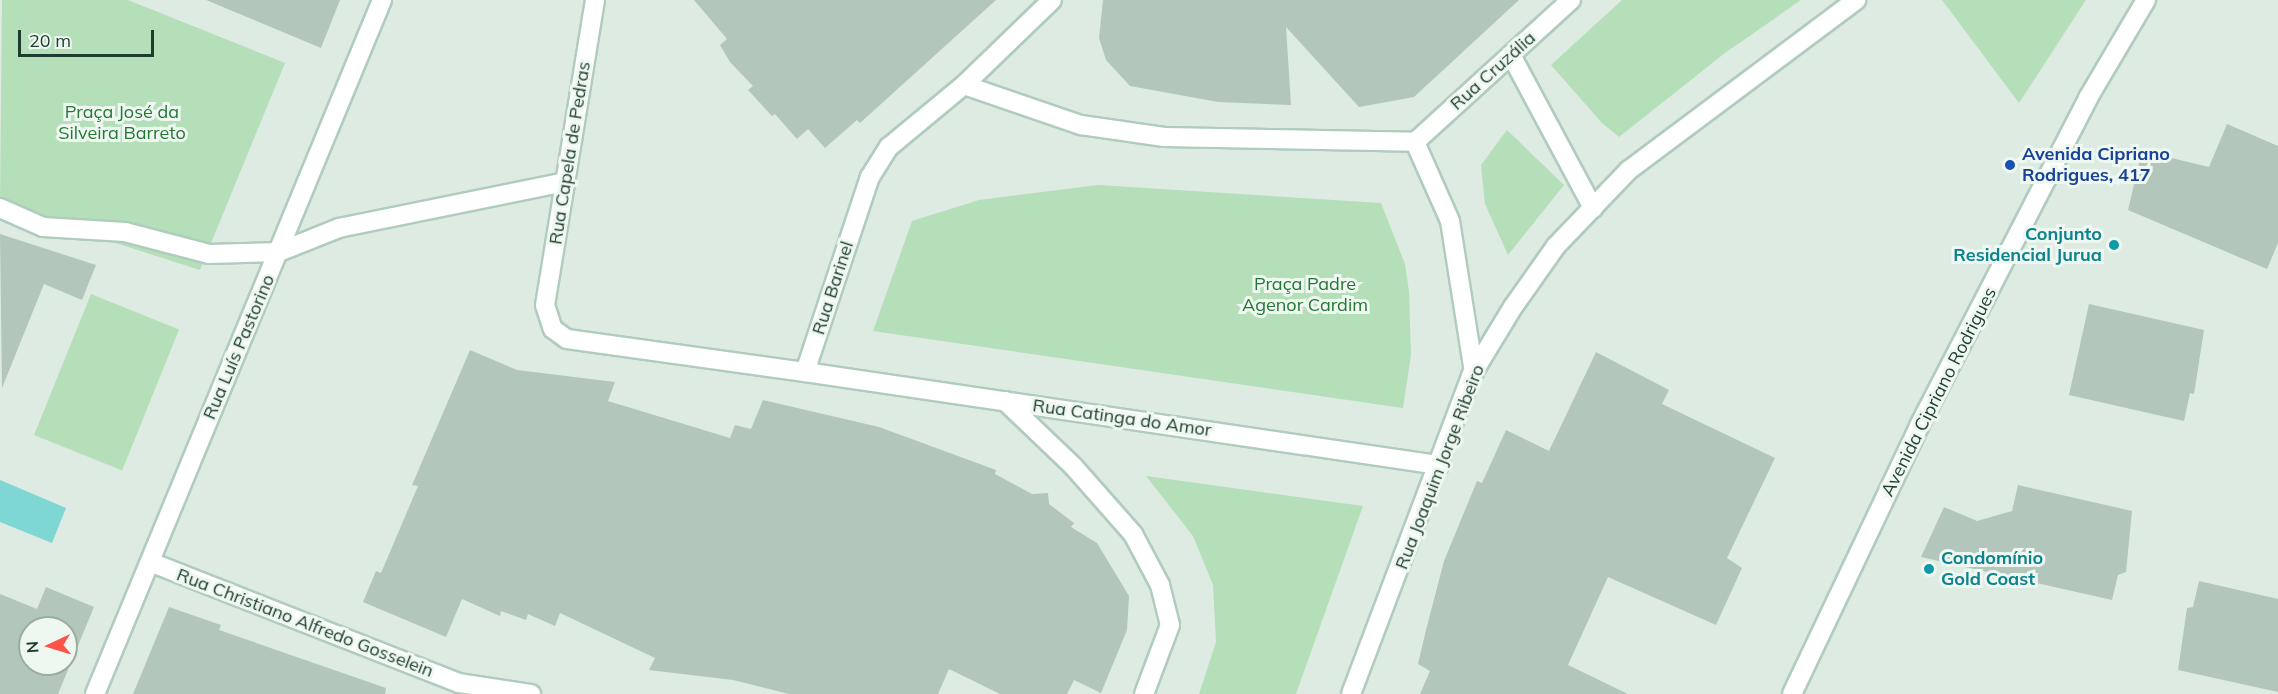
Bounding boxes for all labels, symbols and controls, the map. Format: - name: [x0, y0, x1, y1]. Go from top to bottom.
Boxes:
- scale bar: [21, 18, 158, 56]
- street label: Rua Cruzália: [1446, 27, 1540, 115]
- text: 20 m: [29, 29, 71, 52]
- street label: Rua Capela de Pedras: [545, 60, 595, 246]
- park label: Praça José da Silveira Barreto: [58, 102, 186, 144]
- place label: Avenida Cipriano Rodrigues, 417: [2022, 144, 2170, 186]
- marker: Avenida Cipriano Rodrigues, 417: [2003, 158, 2017, 172]
- place label: Conjunto Residencial Jurua: [1953, 224, 2102, 266]
- marker: Conjunto Residencial Jurua: [2107, 238, 2121, 252]
- street label: Rua Barinel: [808, 239, 858, 337]
- street label: Rua Luís Pastorino: [199, 271, 279, 423]
- park label: Praça Padre Agenor Cardim: [1242, 274, 1368, 316]
- street label: Avenida Cipriano Rodrigues: [1877, 284, 2001, 500]
- street label: Rua Joaquim Jorge Ribeiro: [1391, 362, 1489, 572]
- street label: Rua Catinga do Amor: [1031, 395, 1213, 441]
- place label: Condomínio Gold Coast: [1941, 548, 2043, 590]
- marker: Condomínio Gold Coast: [1922, 562, 1936, 576]
- street label: Rua Christiano Alfredo Gosselein: [174, 564, 436, 682]
- north arrow: [18, 616, 78, 676]
- text: N: [22, 640, 42, 654]

